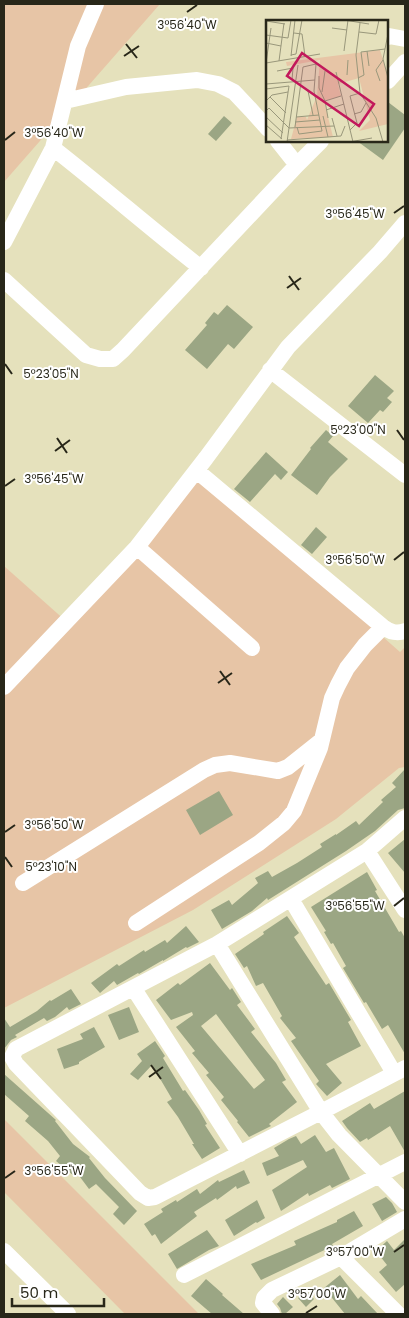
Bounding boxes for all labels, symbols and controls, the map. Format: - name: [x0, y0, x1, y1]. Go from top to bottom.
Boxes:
- text: 3°56'40"W: [157, 16, 217, 33]
- inset map: [266, 20, 389, 142]
- text: 3°56'40"W: [24, 124, 84, 141]
- text: 3°56'45"W: [325, 205, 385, 222]
- text: 5°23'05"N: [23, 365, 79, 382]
- text: 5°23'00"N: [330, 421, 386, 438]
- text: 3°56'45"W: [24, 470, 84, 487]
- text: 3°56'50"W: [325, 551, 385, 568]
- text: 3°56'50"W: [24, 816, 84, 833]
- text: 5°23'10"N: [25, 858, 77, 875]
- text: 3°56'55"W: [325, 897, 385, 914]
- text: 3°56'55"W: [24, 1162, 84, 1179]
- text: 3°57'00"W: [326, 1243, 384, 1260]
- scale bar: [12, 1276, 105, 1308]
- text: 50 m: [20, 1282, 58, 1303]
- text: 3°57'00"W: [288, 1285, 346, 1302]

